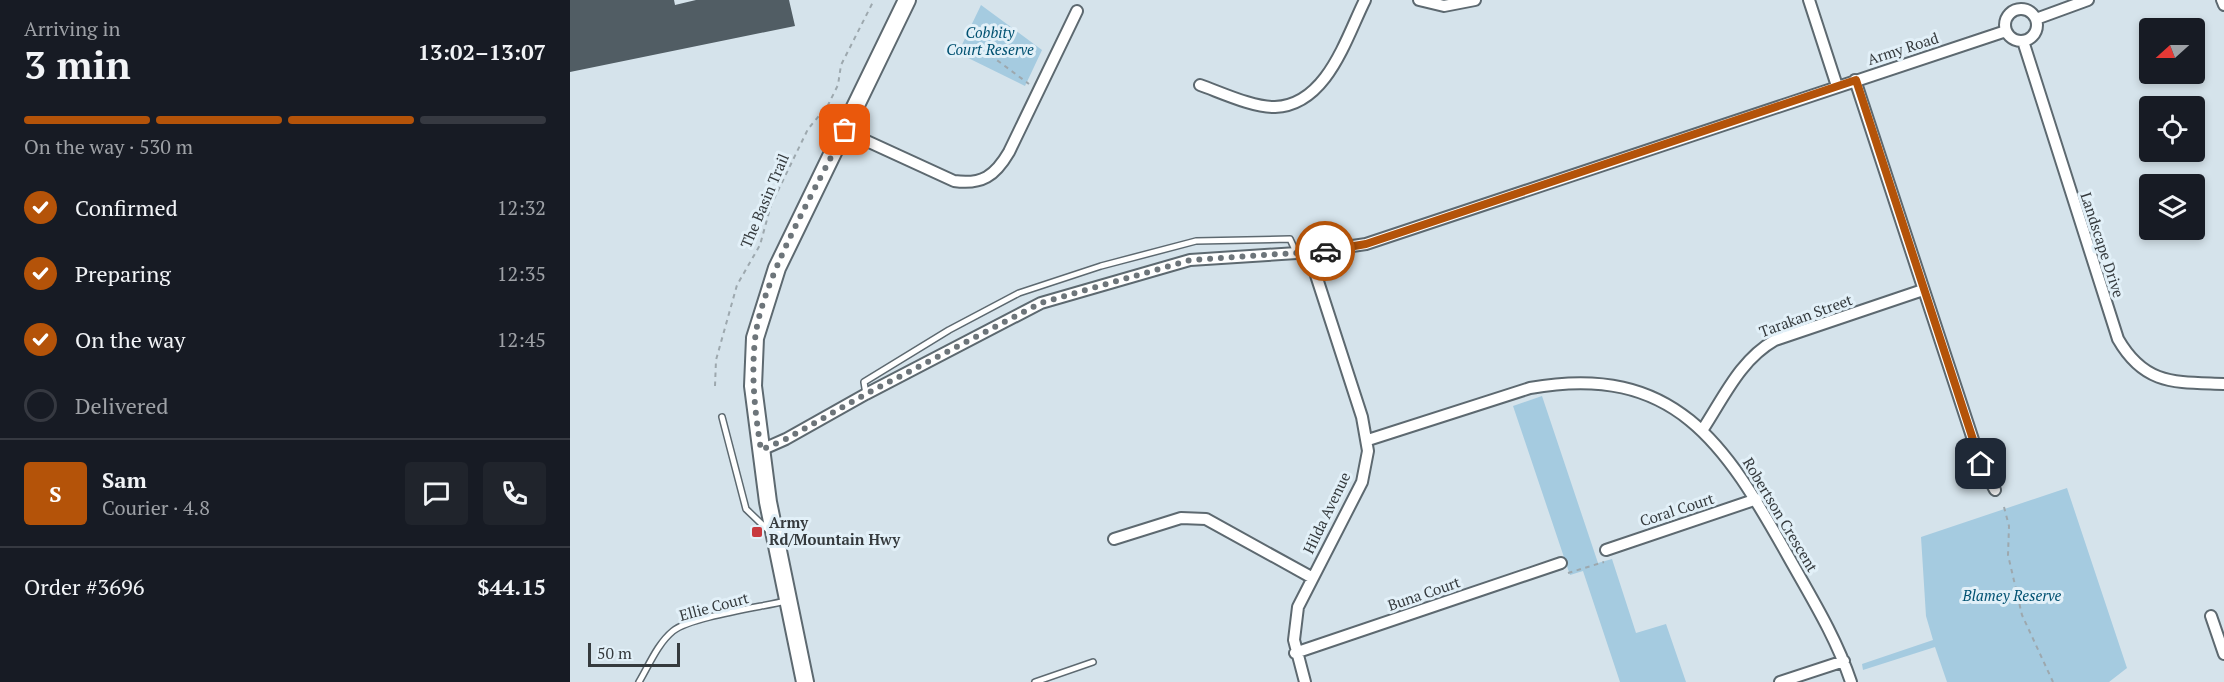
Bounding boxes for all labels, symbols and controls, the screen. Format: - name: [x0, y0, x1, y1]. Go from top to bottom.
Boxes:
- text: Arriving in: [24, 15, 120, 42]
- north arrow: [2139, 18, 2205, 84]
- map controls: [2139, 18, 2205, 240]
- park label: Cobbity Court Reserve: [946, 22, 1034, 59]
- street label: Army Road: [1865, 27, 1941, 69]
- text: 13:02–13:07: [418, 37, 546, 66]
- text: 3 min: [24, 38, 131, 90]
- button: locate: [2139, 96, 2205, 162]
- pin: [819, 104, 870, 155]
- icon: bag: [828, 113, 861, 146]
- text: On the way · 530 m: [24, 133, 193, 160]
- street label: The Basin Trail: [735, 150, 793, 251]
- button: layers: [2139, 174, 2205, 240]
- street label: Landscape Drive: [2077, 190, 2129, 300]
- icon: check: [24, 191, 57, 224]
- text: Confirmed: [75, 193, 178, 222]
- text: 12:32: [497, 194, 546, 221]
- courier: [1295, 221, 1355, 281]
- icon: car: [1309, 235, 1342, 268]
- icon: check: [24, 257, 57, 290]
- text: Preparing: [75, 259, 171, 288]
- text: 12:35: [497, 260, 546, 287]
- street label: Tarakan Street: [1756, 289, 1855, 341]
- icon: check: [24, 323, 57, 356]
- text: On the way: [75, 325, 185, 354]
- text: 12:45: [497, 326, 546, 353]
- text: Delivered: [75, 391, 168, 420]
- pin: [1955, 438, 2006, 489]
- icon: home: [1964, 447, 1997, 480]
- street label: Robertson Crescent: [1739, 454, 1823, 576]
- button: chat: [405, 462, 468, 525]
- button: phone: [483, 462, 546, 525]
- text: Sam: [102, 465, 147, 494]
- street label: Hilda Avenue: [1298, 468, 1354, 557]
- text: S: [49, 479, 62, 508]
- street label: Coral Court: [1637, 488, 1717, 530]
- text: Courier · 4.8: [102, 494, 210, 521]
- place label: Army Rd/Mountain Hwy: [769, 512, 901, 549]
- marker: Army Rd/Mountain Hwy: [750, 525, 764, 539]
- street label: Buna Court: [1385, 571, 1463, 615]
- text: Order #3696: [24, 572, 144, 601]
- text: $44.15: [477, 572, 546, 601]
- park label: Blamey Reserve: [1962, 585, 2062, 605]
- street label: Ellie Court: [677, 587, 751, 625]
- scale bar: [588, 640, 680, 668]
- text: 50 m: [597, 642, 632, 664]

